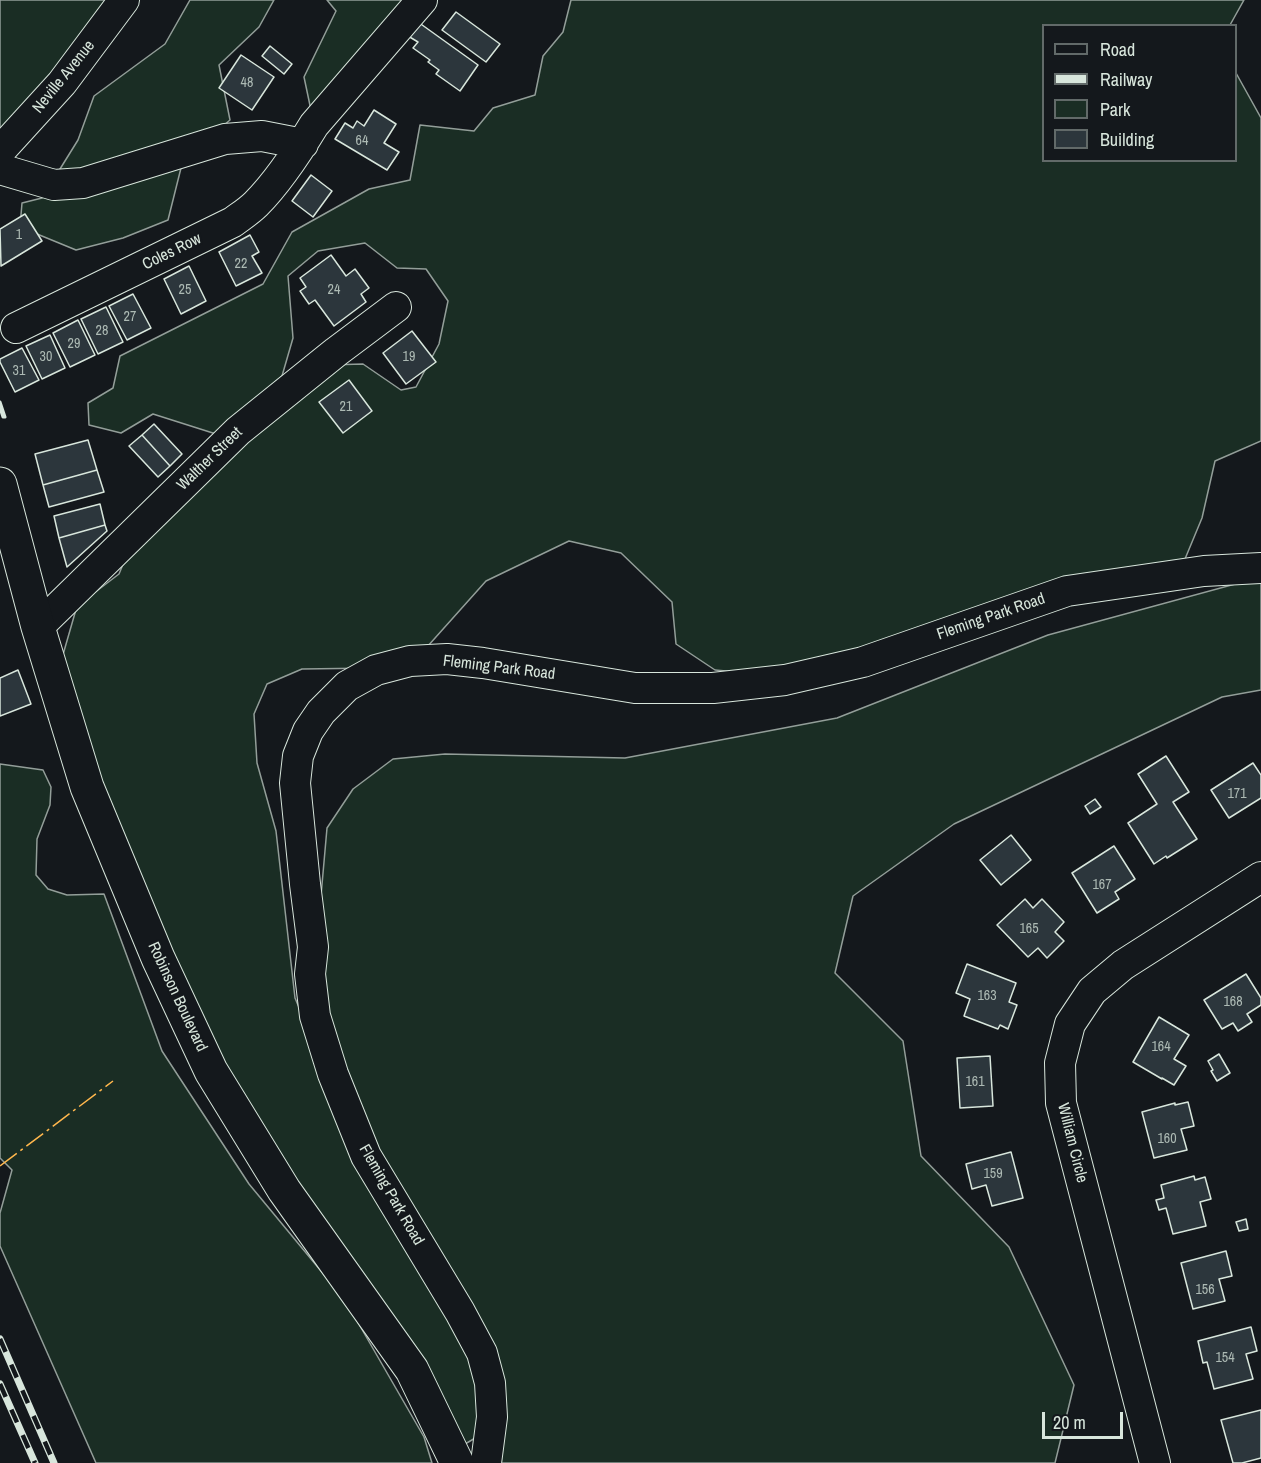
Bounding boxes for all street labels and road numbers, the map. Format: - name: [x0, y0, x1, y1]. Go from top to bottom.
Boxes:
- street label: Neville Avenue: [29, 37, 99, 117]
- street label: Coles Row: [139, 229, 205, 275]
- street label: Walther Street: [173, 423, 247, 495]
- street label: Fleming Park Road: [934, 590, 1048, 644]
- street label: Fleming Park Road: [442, 652, 556, 684]
- street label: Robinson Boulevard: [143, 939, 211, 1055]
- street label: William Circle: [1053, 1101, 1091, 1185]
- street label: Fleming Park Road: [354, 1141, 428, 1249]

